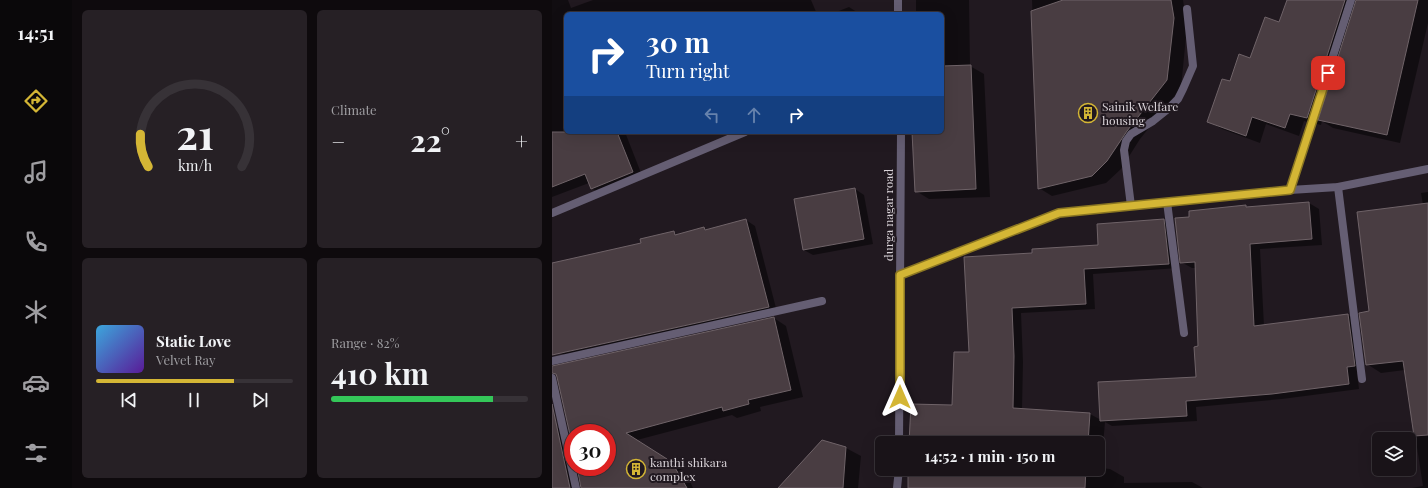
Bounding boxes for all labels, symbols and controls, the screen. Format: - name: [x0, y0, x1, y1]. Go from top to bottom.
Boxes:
- text: 14:51: [18, 21, 54, 45]
- text: 30 m: [646, 23, 710, 60]
- icon: right: [580, 28, 632, 80]
- pin: [1311, 56, 1345, 90]
- text: Turn right: [646, 59, 729, 83]
- icon: arrive: [1317, 62, 1339, 84]
- icon: directions: [22, 87, 50, 115]
- place label: Sainik Welfare housing: [1102, 98, 1178, 128]
- text: Climate: [331, 101, 377, 118]
- building icon: Sainik Welfare housing: [1077, 102, 1099, 124]
- icon: left: [701, 104, 723, 126]
- icon: ahead: [743, 104, 765, 126]
- icon: right: [785, 104, 807, 126]
- text: 21: [176, 105, 213, 160]
- text: 22°: [410, 120, 450, 160]
- text: −: [331, 126, 345, 156]
- text: +: [515, 126, 528, 156]
- text: km/h: [177, 156, 212, 175]
- icon: music: [22, 158, 50, 186]
- street label: durga nagar road: [880, 169, 896, 261]
- icon: phone: [22, 228, 50, 256]
- icon: climate: [22, 298, 50, 326]
- text: Static Love: [156, 331, 231, 351]
- text: Range · 82%: [331, 334, 399, 351]
- text: Velvet Ray: [156, 351, 216, 368]
- text: 410 km: [331, 353, 429, 393]
- icon: car: [22, 369, 50, 397]
- position arrow: [879, 376, 921, 418]
- icon: previous: [118, 389, 140, 411]
- icon: pause: [183, 389, 205, 411]
- icon: next: [249, 389, 271, 411]
- speed limit sign: 30: [564, 424, 616, 476]
- map controls: [1372, 432, 1416, 476]
- button: layers: [1372, 432, 1416, 476]
- icon: filters: [22, 439, 50, 467]
- text: 14:52 · 1 min · 150 m: [925, 446, 1055, 466]
- place label: kanthi shikara complex: [650, 454, 727, 484]
- building icon: kanthi shikara complex: [625, 458, 647, 480]

